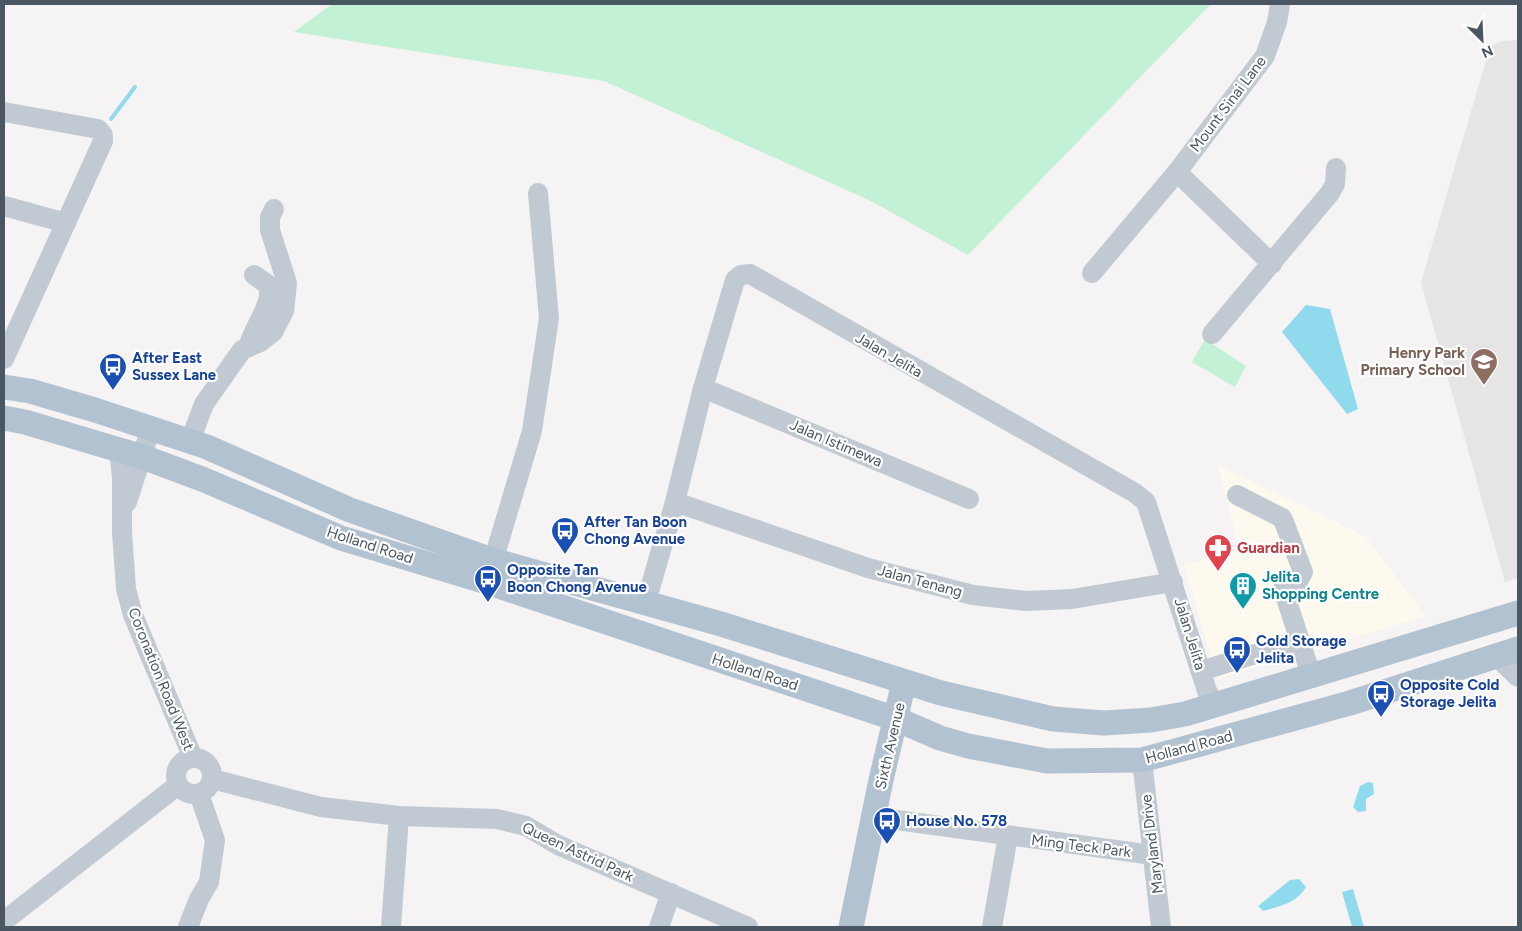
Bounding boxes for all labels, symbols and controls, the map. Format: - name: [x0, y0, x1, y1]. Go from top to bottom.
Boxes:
- north arrow: [1457, 15, 1507, 65]
- text: N: [1479, 41, 1495, 61]
- street label: Mount Sinai Lane: [1186, 52, 1270, 156]
- street label: Jalan Jelita: [852, 329, 926, 381]
- place label: Henry Park Primary School: [1360, 344, 1465, 379]
- school or university icon: Henry Park Primary School: [1469, 347, 1499, 386]
- place label: After East Sussex Lane: [132, 349, 217, 384]
- bus stop icon: After East Sussex Lane: [98, 352, 128, 391]
- street label: Jalan Istimewa: [787, 415, 885, 471]
- place label: After Tan Boon Chong Avenue: [584, 513, 687, 548]
- bus stop icon: After Tan Boon Chong Avenue: [550, 516, 580, 555]
- street label: Holland Road: [325, 523, 415, 567]
- pharmacy icon: Guardian: [1203, 533, 1233, 572]
- place label: Guardian: [1237, 539, 1300, 557]
- place label: Opposite Tan Boon Chong Avenue: [507, 561, 647, 596]
- street label: Jalan Tenang: [876, 561, 964, 601]
- bus stop icon: Opposite Tan Boon Chong Avenue: [473, 564, 503, 603]
- place label: Jelita Shopping Centre: [1262, 568, 1380, 603]
- building icon: Jelita Shopping Centre: [1228, 571, 1258, 610]
- street label: Jalan Jelita: [1171, 596, 1209, 672]
- street label: Coronation Road West: [124, 605, 198, 753]
- place label: Cold Storage Jelita: [1256, 632, 1347, 667]
- bus stop icon: Cold Storage Jelita: [1222, 635, 1252, 674]
- street label: Holland Road: [710, 650, 800, 694]
- place label: Opposite Cold Storage Jelita: [1400, 676, 1500, 711]
- bus stop icon: Opposite Cold Storage Jelita: [1366, 679, 1396, 718]
- street label: Sixth Avenue: [871, 701, 909, 791]
- street label: Holland Road: [1143, 727, 1235, 767]
- street label: Maryland Drive: [1137, 793, 1167, 895]
- bus stop icon: House No. 578: [872, 806, 902, 845]
- place label: House No. 578: [906, 812, 1007, 830]
- street label: Queen Astrid Park: [519, 818, 637, 886]
- street label: Ming Teck Park: [1030, 831, 1133, 861]

